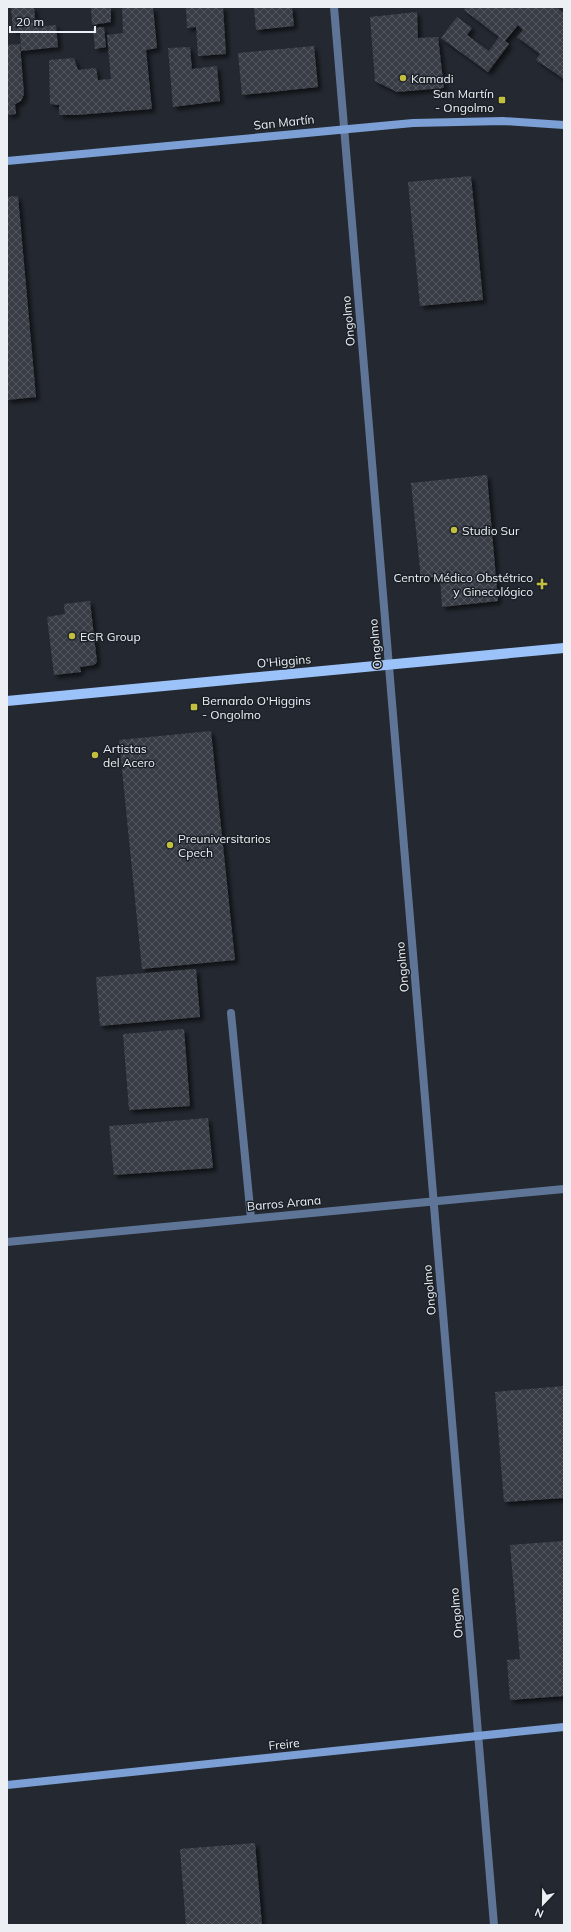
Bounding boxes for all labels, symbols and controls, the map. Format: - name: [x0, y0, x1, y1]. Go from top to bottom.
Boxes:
- scale bar: [10, 8, 95, 34]
- text: 20 m: [16, 14, 44, 29]
- place label: Kamadi: [411, 71, 454, 86]
- marker: Kamadi: [398, 73, 408, 83]
- place label: San Martín - Ongolmo: [433, 86, 494, 115]
- marker: San Martín - Ongolmo: [497, 95, 507, 105]
- street label: San Martín: [253, 111, 315, 133]
- street label: Ongolmo: [338, 295, 358, 347]
- place label: Studio Sur: [462, 523, 520, 538]
- marker: Studio Sur: [449, 525, 459, 535]
- place label: Centro Médico Obstétrico y Ginecológico: [393, 570, 533, 599]
- marker: Centro Médico Obstétrico y Ginecológico: [536, 578, 548, 590]
- street label: Ongolmo: [365, 618, 385, 670]
- place label: ECR Group: [80, 629, 141, 644]
- marker: ECR Group: [67, 631, 77, 641]
- street label: O'Higgins: [256, 651, 312, 671]
- place label: Bernardo O'Higgins - Ongolmo: [202, 693, 311, 722]
- marker: Bernardo O'Higgins - Ongolmo: [189, 702, 199, 712]
- place label: Artistas del Acero: [103, 741, 155, 770]
- marker: Artistas del Acero: [90, 750, 100, 760]
- place label: Preuniversitarios Cpech: [178, 831, 271, 860]
- marker: Preuniversitarios Cpech: [165, 840, 175, 850]
- street label: Ongolmo: [392, 941, 412, 993]
- street label: Barros Arana: [246, 1192, 322, 1214]
- street label: Ongolmo: [419, 1264, 439, 1316]
- street label: Ongolmo: [446, 1587, 466, 1639]
- street label: Freire: [268, 1735, 300, 1753]
- north arrow: [523, 1884, 563, 1924]
- text: N: [533, 1905, 546, 1921]

